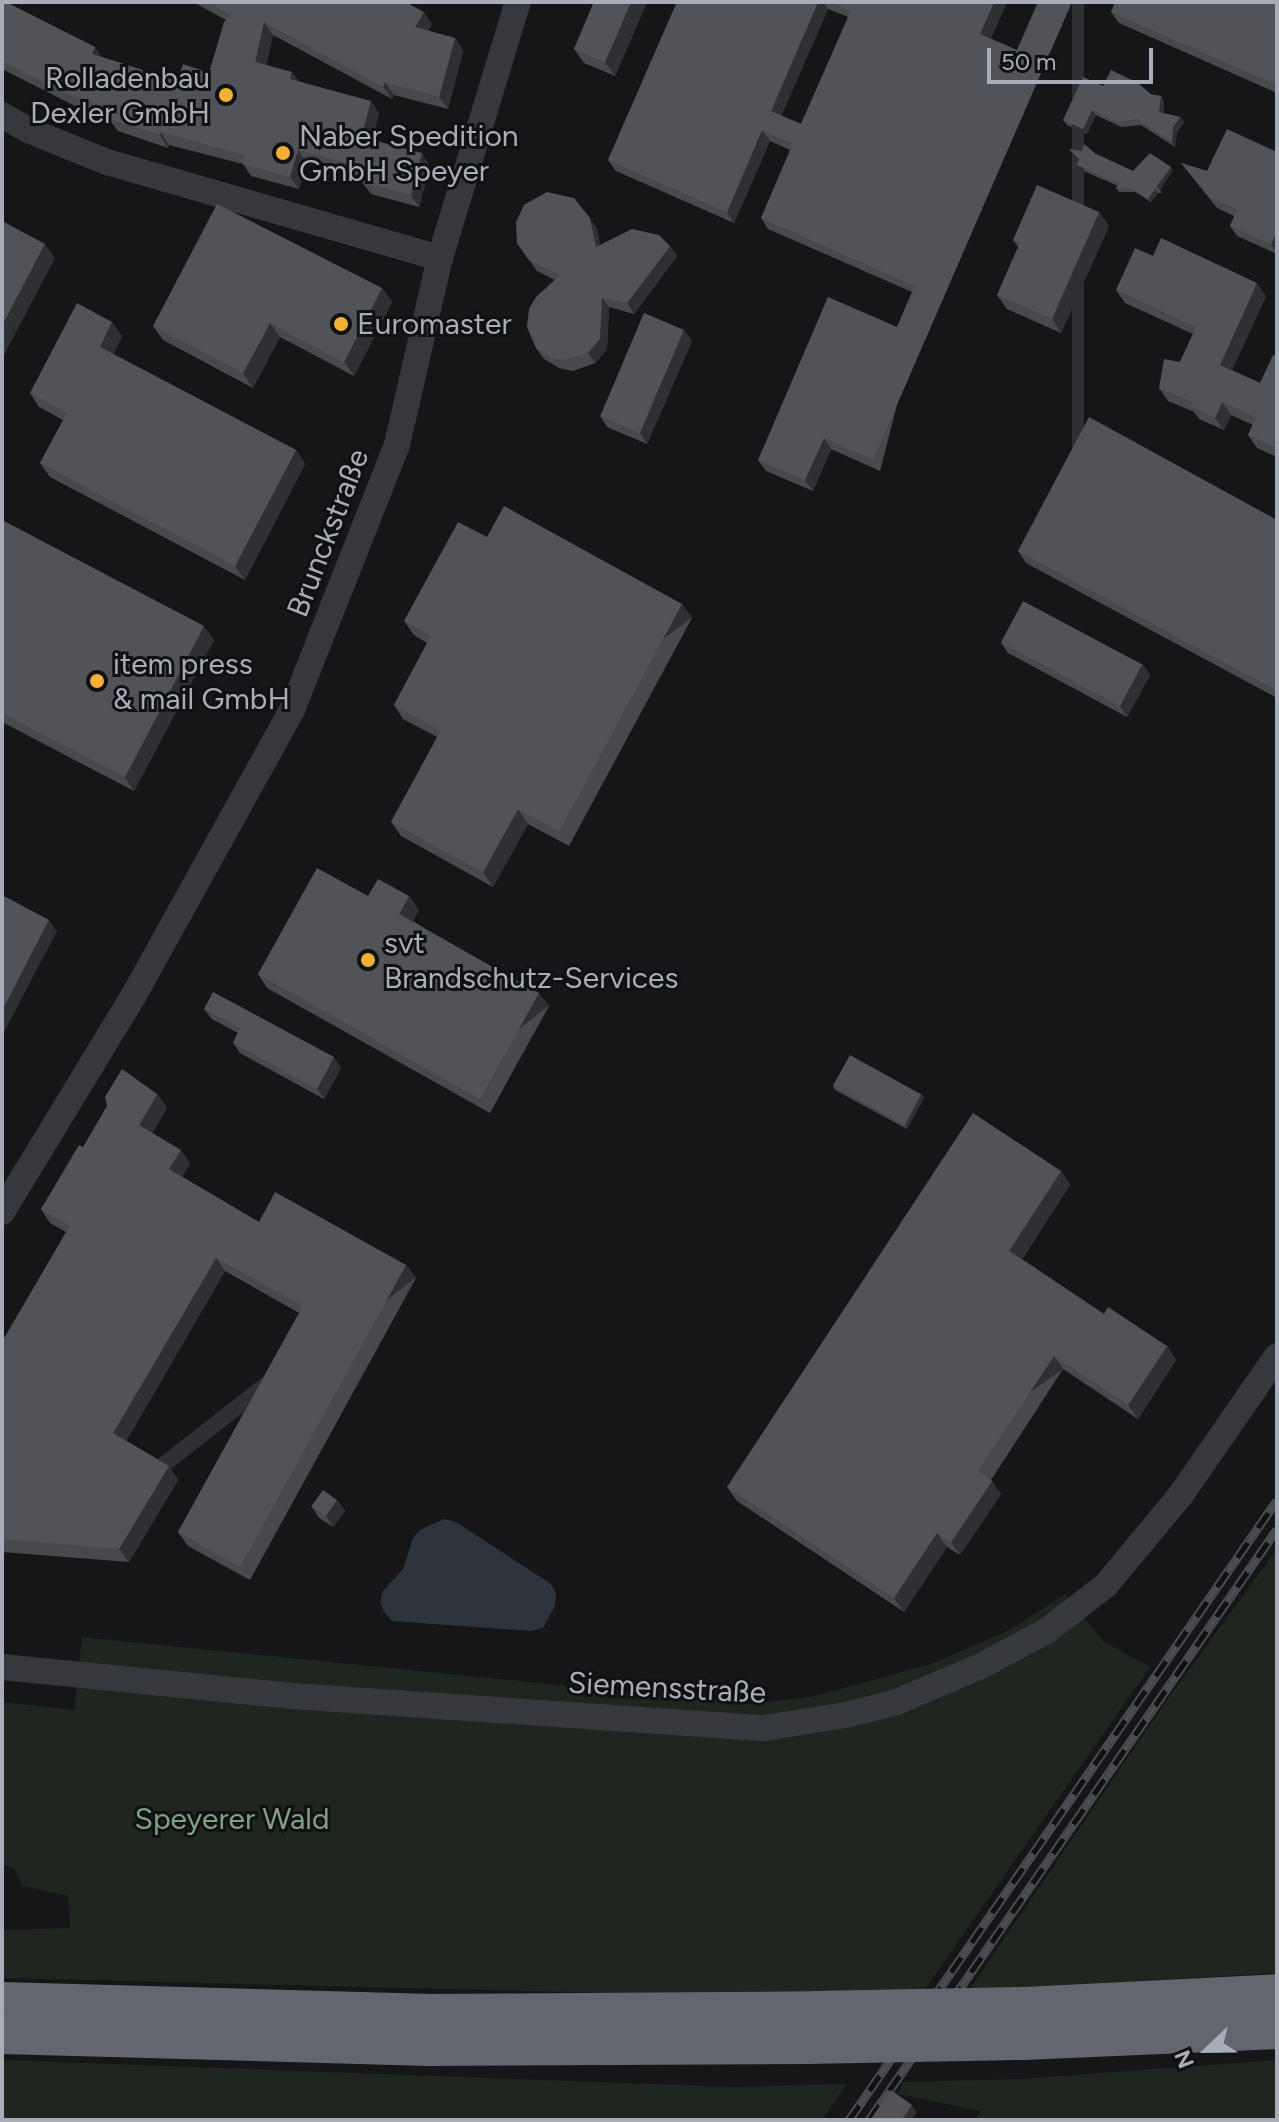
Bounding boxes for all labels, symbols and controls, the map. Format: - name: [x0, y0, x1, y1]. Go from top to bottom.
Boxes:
- scale bar: [991, 32, 1157, 82]
- text: 50 m: [1001, 47, 1057, 76]
- place label: Rolladenbau Dexler GmbH: [30, 60, 210, 130]
- marker: Rolladenbau Dexler GmbH: [217, 86, 235, 104]
- place label: Naber Spedition GmbH Speyer: [299, 118, 519, 188]
- marker: Naber Spedition GmbH Speyer: [274, 144, 292, 162]
- place label: Euromaster: [357, 306, 512, 342]
- marker: Euromaster: [332, 315, 350, 333]
- street label: Brunckstraße: [280, 444, 376, 622]
- place label: item press & mail GmbH: [113, 646, 290, 716]
- marker: item press & mail GmbH: [88, 672, 106, 690]
- place label: svt Brandschutz-Services: [384, 925, 678, 996]
- marker: svt Brandschutz-Services: [359, 951, 377, 969]
- street label: Siemensstraße: [567, 1665, 767, 1711]
- park label: Speyerer Wald: [134, 1801, 330, 1837]
- north arrow: [1167, 2010, 1247, 2090]
- text: N: [1169, 2046, 1200, 2072]

